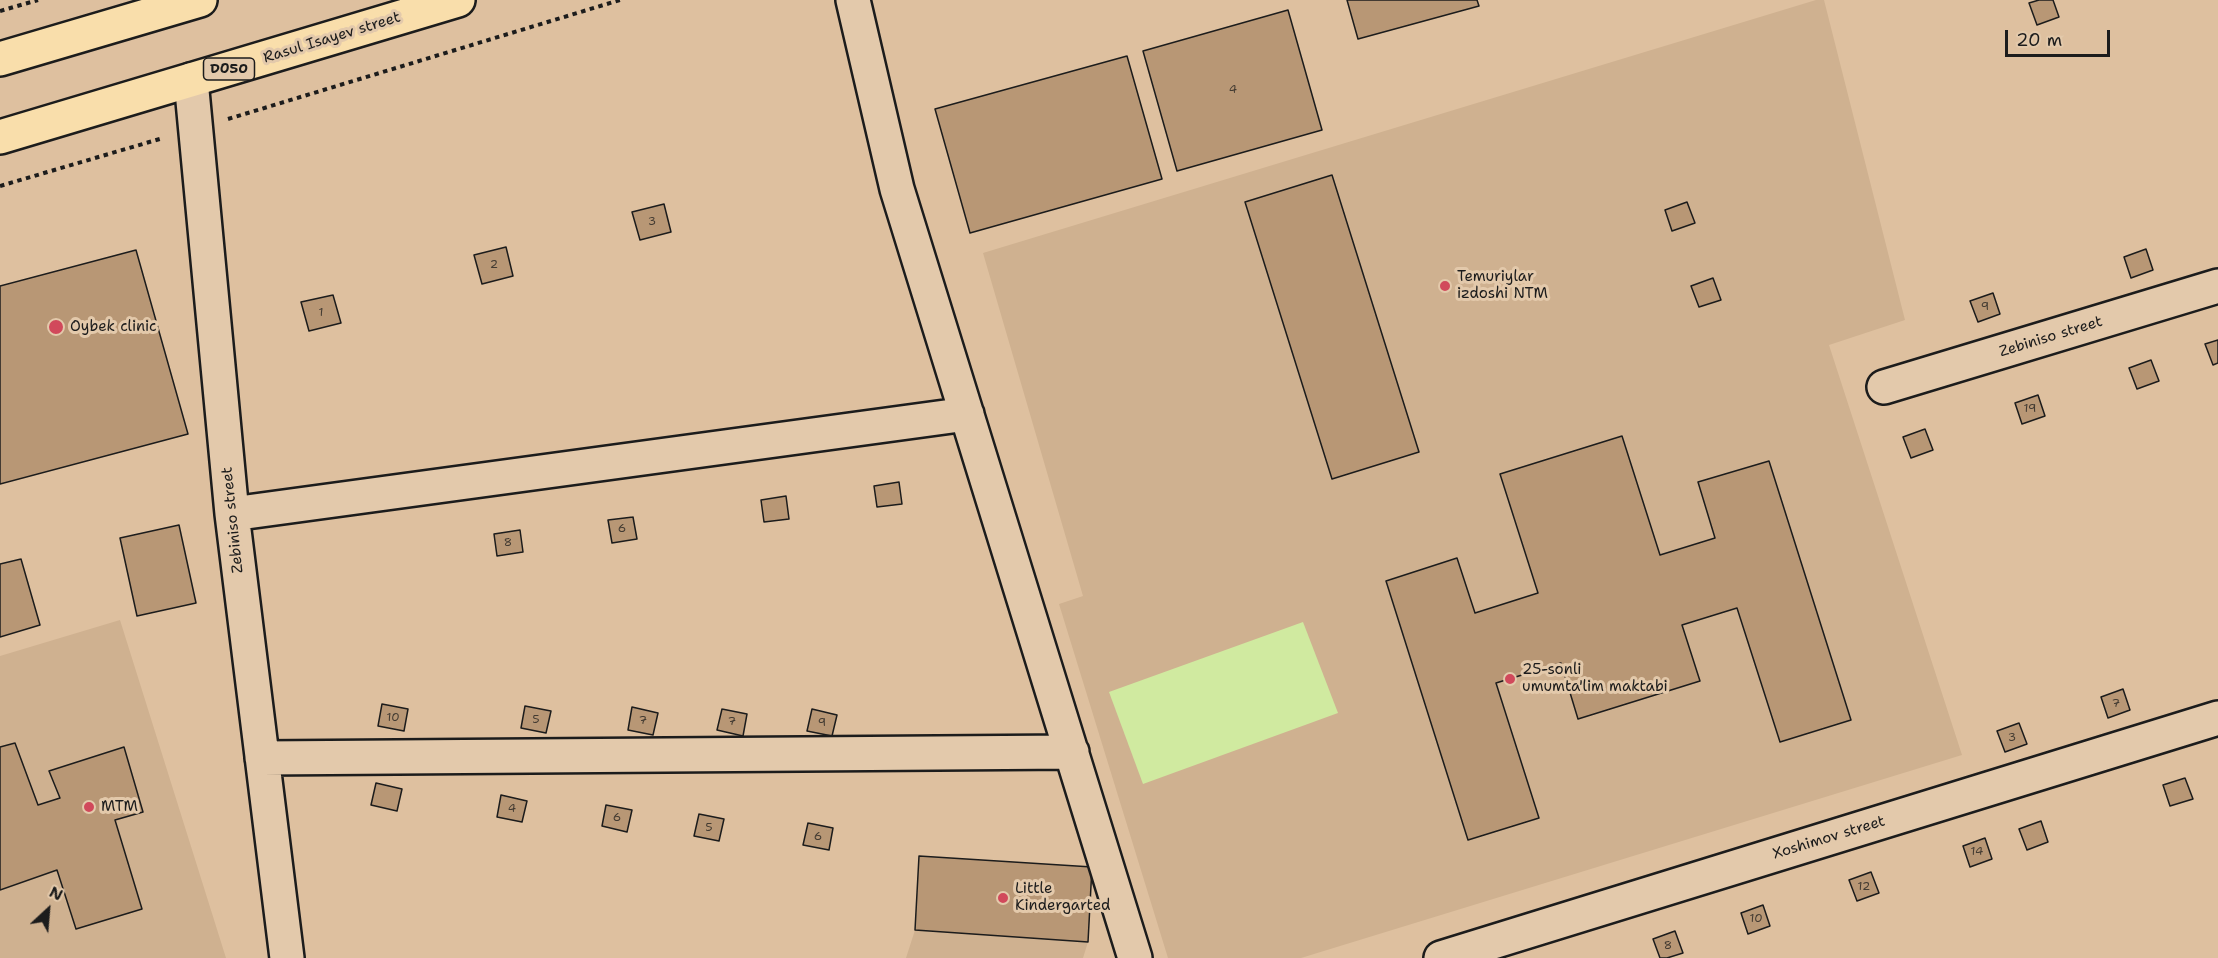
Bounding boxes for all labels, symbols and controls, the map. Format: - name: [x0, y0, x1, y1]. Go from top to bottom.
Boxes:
- street label: Rasul Isayev street: [261, 9, 403, 67]
- scale bar: [2008, 18, 2113, 56]
- text: 20 m: [2016, 28, 2062, 52]
- road number: D050: [204, 58, 254, 80]
- house number: 4: [1229, 83, 1237, 97]
- house number: 3: [648, 215, 656, 229]
- house number: 2: [490, 258, 498, 272]
- place label: Temuriylar izdoshi NTM: [1457, 268, 1548, 303]
- marker: Temuriylar izdoshi NTM: [1438, 279, 1452, 293]
- house number: 9: [1981, 300, 1989, 314]
- house number: 1: [318, 306, 324, 320]
- street label: Zebiniso street: [1997, 313, 2105, 361]
- marker: Oybek clinic: [47, 318, 65, 336]
- place label: Oybek clinic: [70, 318, 157, 336]
- house number: 19: [2024, 402, 2036, 416]
- street label: Zebiniso street: [218, 466, 248, 574]
- house number: 6: [618, 522, 626, 536]
- house number: 8: [504, 536, 512, 550]
- place label: 25-sonli umumta'lim maktabi: [1522, 661, 1668, 696]
- marker: 25-sonli umumta'lim maktabi: [1503, 672, 1517, 686]
- house number: 7: [2112, 697, 2120, 711]
- house number: 10: [386, 711, 400, 725]
- house number: 5: [532, 713, 540, 727]
- house number: 7: [639, 714, 647, 728]
- house number: 7: [728, 715, 736, 729]
- house number: 9: [818, 716, 826, 730]
- house number: 3: [2008, 731, 2016, 745]
- place label: MTM: [101, 798, 138, 816]
- marker: MTM: [82, 800, 96, 814]
- house number: 4: [508, 802, 516, 816]
- house number: 6: [613, 811, 621, 825]
- street label: Xoshimov street: [1771, 812, 1887, 864]
- house number: 5: [705, 821, 713, 835]
- house number: 6: [814, 830, 822, 844]
- house number: 14: [1971, 845, 1983, 859]
- north arrow: [18, 880, 78, 940]
- place label: Little Kindergarted: [1015, 880, 1111, 915]
- house number: 12: [1858, 880, 1870, 894]
- text: N: [46, 881, 66, 906]
- marker: Little Kindergarted: [996, 891, 1010, 905]
- house number: 10: [1749, 912, 1763, 926]
- house number: 8: [1664, 939, 1672, 953]

